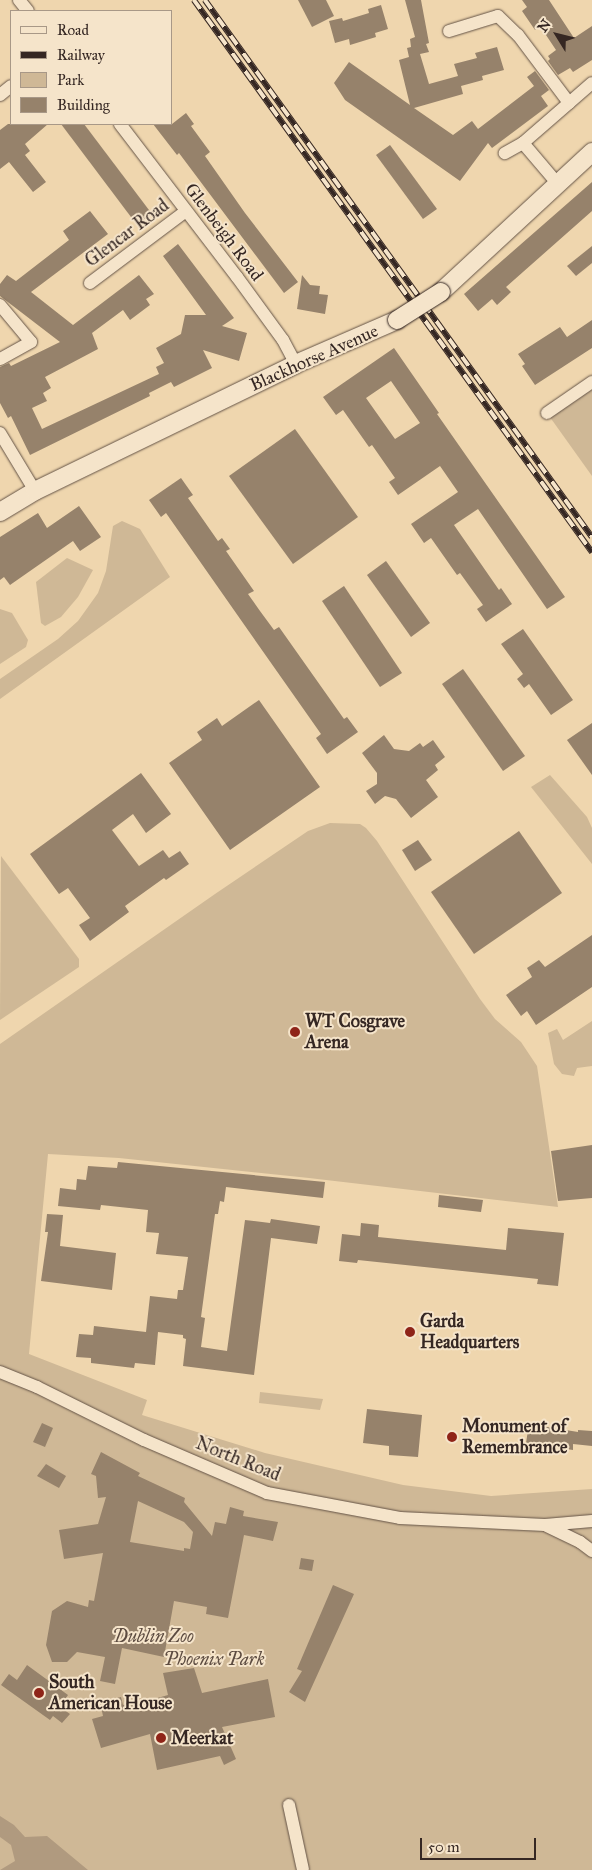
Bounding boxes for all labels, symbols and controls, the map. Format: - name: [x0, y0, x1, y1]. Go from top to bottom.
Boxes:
- legend: [10, 10, 172, 125]
- north arrow: [532, 10, 582, 60]
- text: N: [534, 16, 555, 36]
- text: Road: [57, 21, 89, 39]
- text: Railway: [57, 46, 105, 64]
- text: Park: [57, 71, 84, 89]
- text: Building: [57, 96, 110, 114]
- street label: Glenbeigh Road: [180, 179, 268, 285]
- street label: Glencar Road: [81, 194, 173, 272]
- street label: Blackhorse Avenue: [247, 320, 381, 396]
- place label: WT Cosgrave Arena: [305, 1011, 405, 1054]
- marker: WT Cosgrave Arena: [289, 1026, 301, 1038]
- place label: Garda Headquarters: [420, 1311, 519, 1354]
- marker: Garda Headquarters: [404, 1326, 416, 1338]
- place label: Monument of Remembrance: [462, 1416, 568, 1458]
- marker: Monument of Remembrance: [446, 1431, 458, 1443]
- street label: North Road: [192, 1432, 284, 1486]
- park label: Dublin Zoo: [112, 1625, 194, 1647]
- park label: Phoenix Park: [164, 1648, 264, 1670]
- place label: South American House: [49, 1672, 172, 1715]
- marker: South American House: [33, 1687, 45, 1699]
- place label: Meerkat: [171, 1727, 233, 1749]
- marker: Meerkat: [155, 1732, 167, 1744]
- scale bar: [422, 1828, 538, 1860]
- text: 50 m: [428, 1838, 460, 1856]

